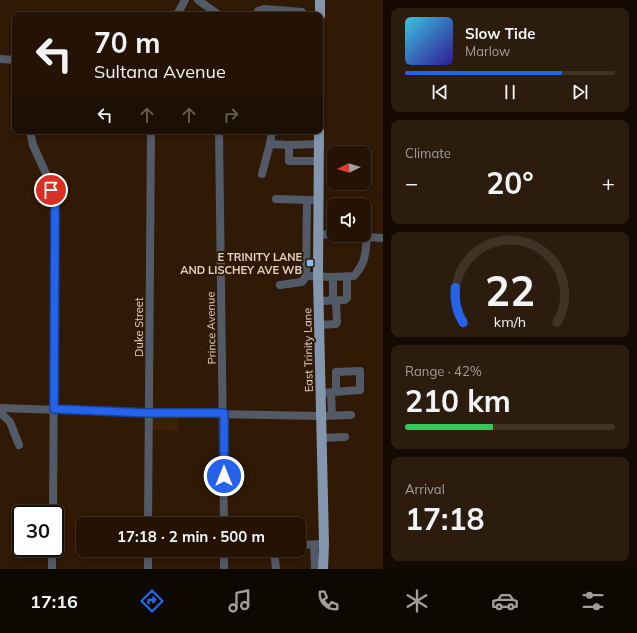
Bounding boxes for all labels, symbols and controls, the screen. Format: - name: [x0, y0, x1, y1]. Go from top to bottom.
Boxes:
- text: Slow Tide: [465, 24, 535, 43]
- text: 70 m: [94, 25, 160, 60]
- icon: left: [28, 28, 80, 80]
- text: Marlow: [465, 43, 510, 59]
- text: Sultana Avenue: [94, 60, 226, 83]
- icon: previous: [429, 81, 451, 103]
- icon: pause: [499, 81, 521, 103]
- icon: next: [569, 81, 591, 103]
- icon: left: [94, 104, 116, 126]
- icon: ahead: [136, 104, 158, 126]
- icon: ahead: [178, 104, 200, 126]
- icon: right: [220, 104, 242, 126]
- text: Climate: [405, 145, 451, 161]
- north arrow: [327, 146, 371, 190]
- map controls: [327, 146, 371, 242]
- text: 20°: [486, 164, 534, 202]
- text: −: [405, 169, 418, 197]
- text: +: [602, 169, 615, 197]
- pin: [34, 173, 68, 207]
- icon: arrive: [40, 179, 62, 201]
- button: sound: [327, 198, 371, 242]
- place label: E TRINITY LANE AND LISCHEY AVE WB: [180, 250, 302, 277]
- marker: E TRINITY LANE AND LISCHEY AVE WB: [305, 258, 315, 268]
- text: 22: [485, 263, 535, 315]
- street label: Prince Avenue: [203, 292, 219, 364]
- street label: Duke Street: [132, 297, 146, 357]
- street label: East Trinity Lane: [300, 308, 316, 392]
- text: km/h: [494, 312, 526, 330]
- text: Range · 42%: [405, 363, 482, 379]
- text: 210 km: [405, 382, 511, 420]
- position arrow: [203, 455, 245, 497]
- text: Arrival: [405, 481, 445, 497]
- text: 17:18: [405, 500, 484, 538]
- speed limit sign: 30: [12, 505, 64, 557]
- text: 17:18 · 2 min · 500 m: [117, 527, 265, 546]
- icon: directions: [138, 587, 166, 615]
- icon: music: [226, 587, 254, 615]
- icon: phone: [314, 587, 342, 615]
- icon: climate: [403, 587, 431, 615]
- icon: car: [491, 587, 519, 615]
- icon: filters: [579, 587, 607, 615]
- text: 17:16: [30, 590, 78, 613]

